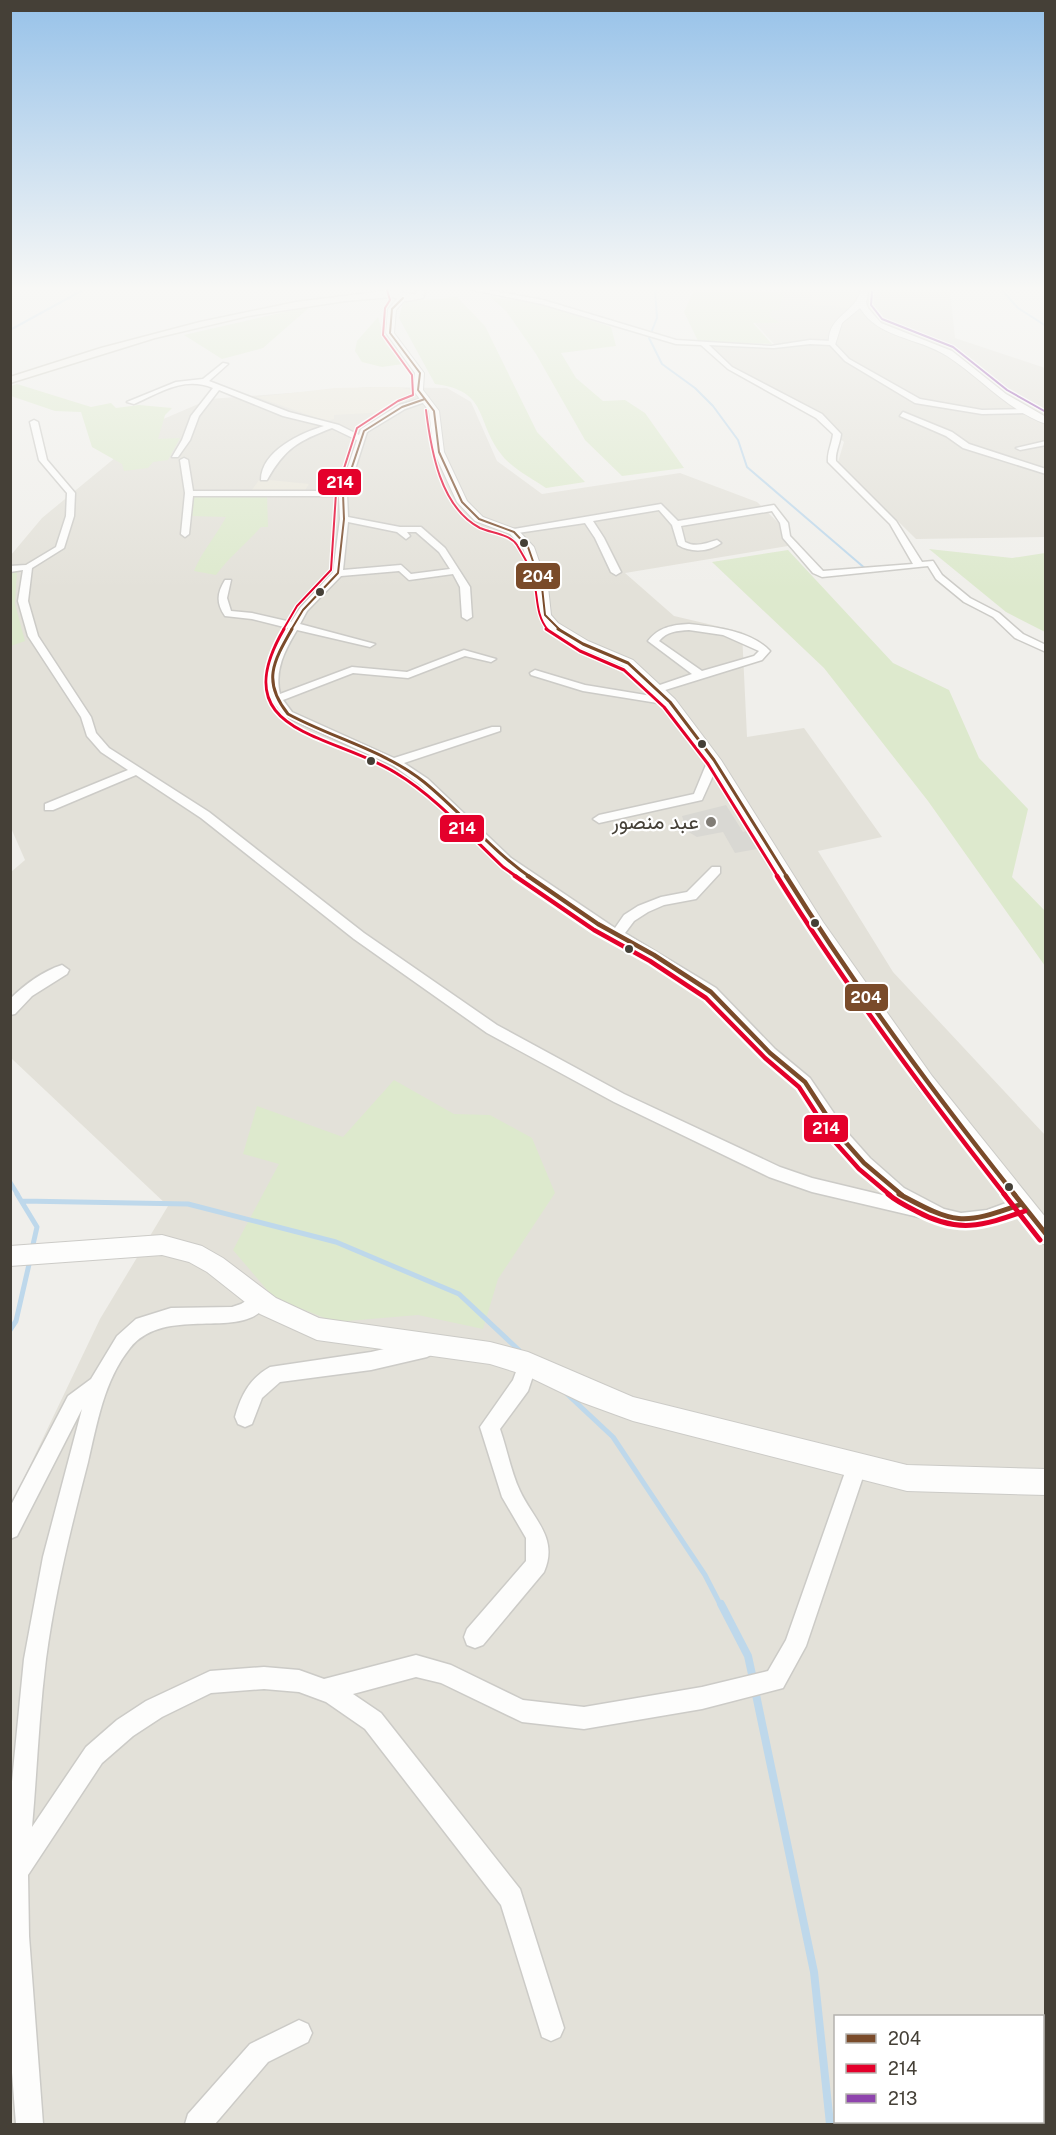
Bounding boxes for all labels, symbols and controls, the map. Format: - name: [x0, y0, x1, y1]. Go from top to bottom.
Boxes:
- line badge: 214: [317, 468, 362, 496]
- text: 214: [326, 473, 354, 492]
- unlabelled marker: [518, 537, 530, 549]
- line badge: 204: [515, 562, 561, 590]
- text: 204: [523, 567, 554, 586]
- unlabelled marker: [314, 586, 326, 598]
- unlabelled marker: [696, 738, 708, 750]
- unlabelled marker: [365, 755, 377, 767]
- place label: عبد منصور: [611, 809, 699, 835]
- line badge: 214: [439, 814, 485, 843]
- marker: عبد منصور: [704, 815, 718, 829]
- text: 214: [448, 819, 476, 838]
- unlabelled marker: [809, 917, 821, 929]
- unlabelled marker: [623, 943, 635, 955]
- line badge: 204: [844, 983, 889, 1012]
- text: 204: [851, 988, 882, 1007]
- line badge: 214: [803, 1114, 849, 1143]
- text: 214: [812, 1119, 840, 1138]
- unlabelled marker: [1003, 1181, 1015, 1193]
- legend: [834, 2015, 1044, 2123]
- text: 204: [888, 2028, 921, 2049]
- text: 214: [888, 2058, 917, 2079]
- text: 213: [888, 2088, 917, 2109]

